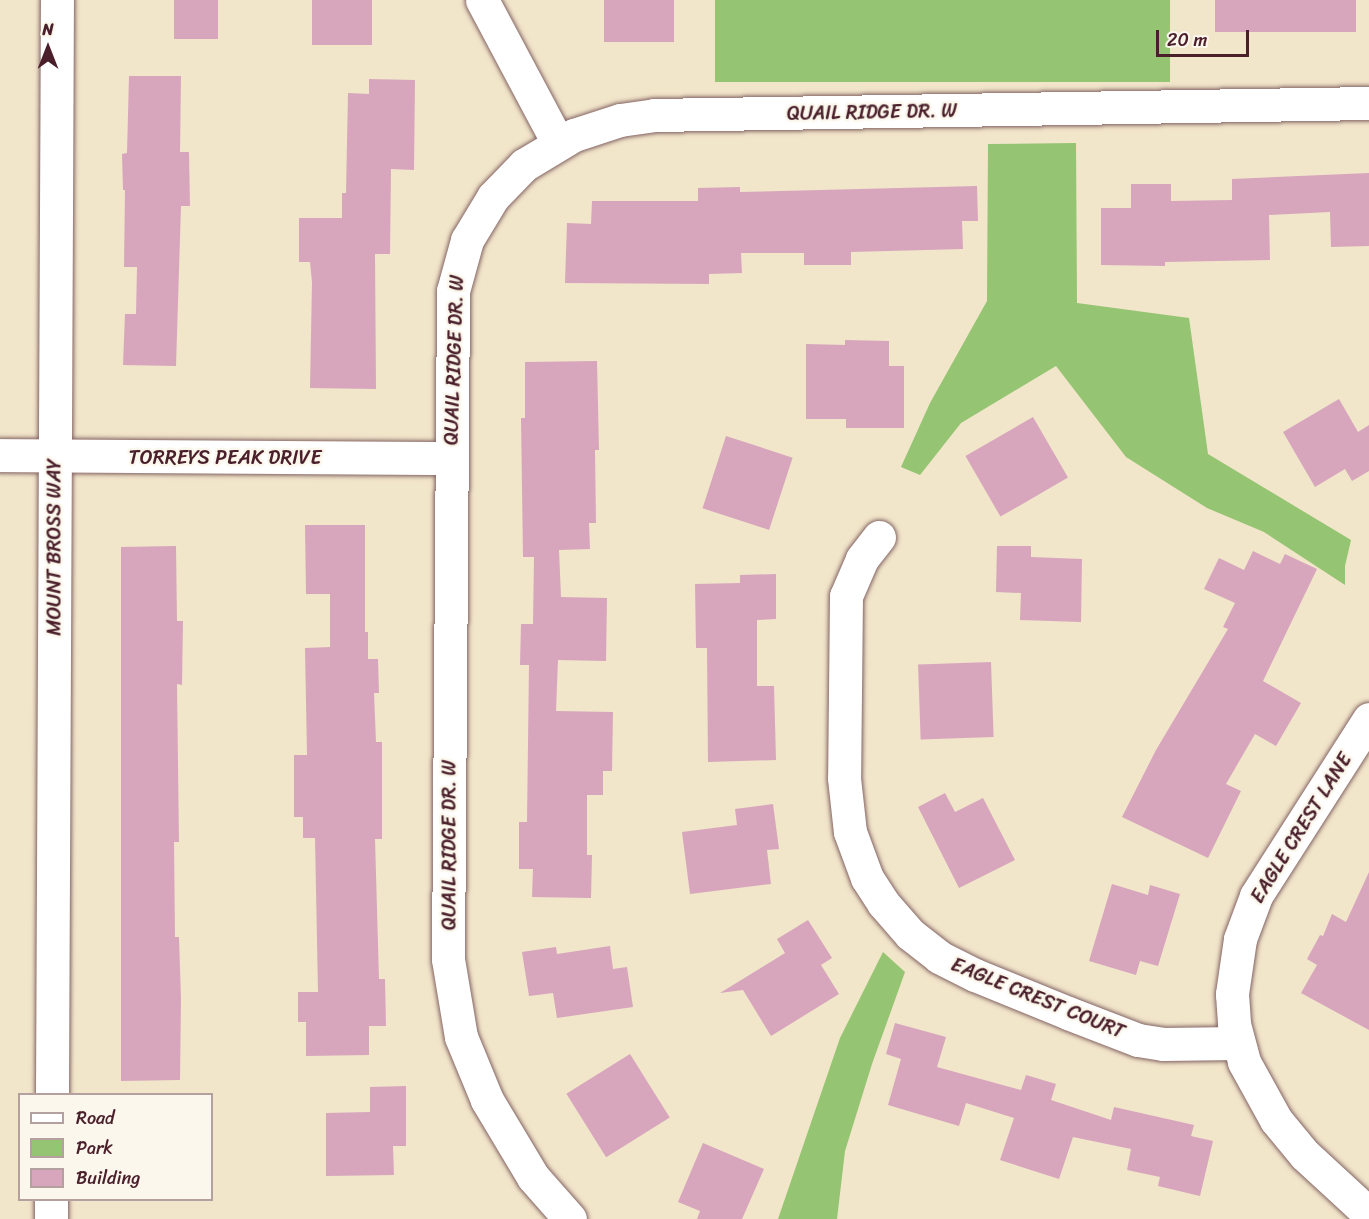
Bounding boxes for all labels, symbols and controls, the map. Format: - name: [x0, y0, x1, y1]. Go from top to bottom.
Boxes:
- text: N: [42, 15, 54, 44]
- north arrow: [18, 18, 78, 78]
- scale bar: [1159, 18, 1252, 56]
- text: 20 m: [1167, 24, 1207, 56]
- street label: QUAIL RIDGE DR. W: [787, 99, 957, 125]
- street label: QUAIL RIDGE DR. W: [439, 274, 469, 446]
- street label: TORREYS PEAK DRIVE: [128, 445, 322, 469]
- street label: MOUNT BROSS WAY: [42, 459, 66, 635]
- street label: EAGLE CREST LANE: [1245, 749, 1357, 907]
- street label: QUAIL RIDGE DR. W: [437, 760, 461, 930]
- street label: EAGLE CREST COURT: [948, 952, 1128, 1044]
- legend: [18, 1093, 213, 1201]
- text: Road: [76, 1102, 115, 1134]
- text: Park: [76, 1132, 113, 1164]
- text: Building: [76, 1162, 140, 1194]

